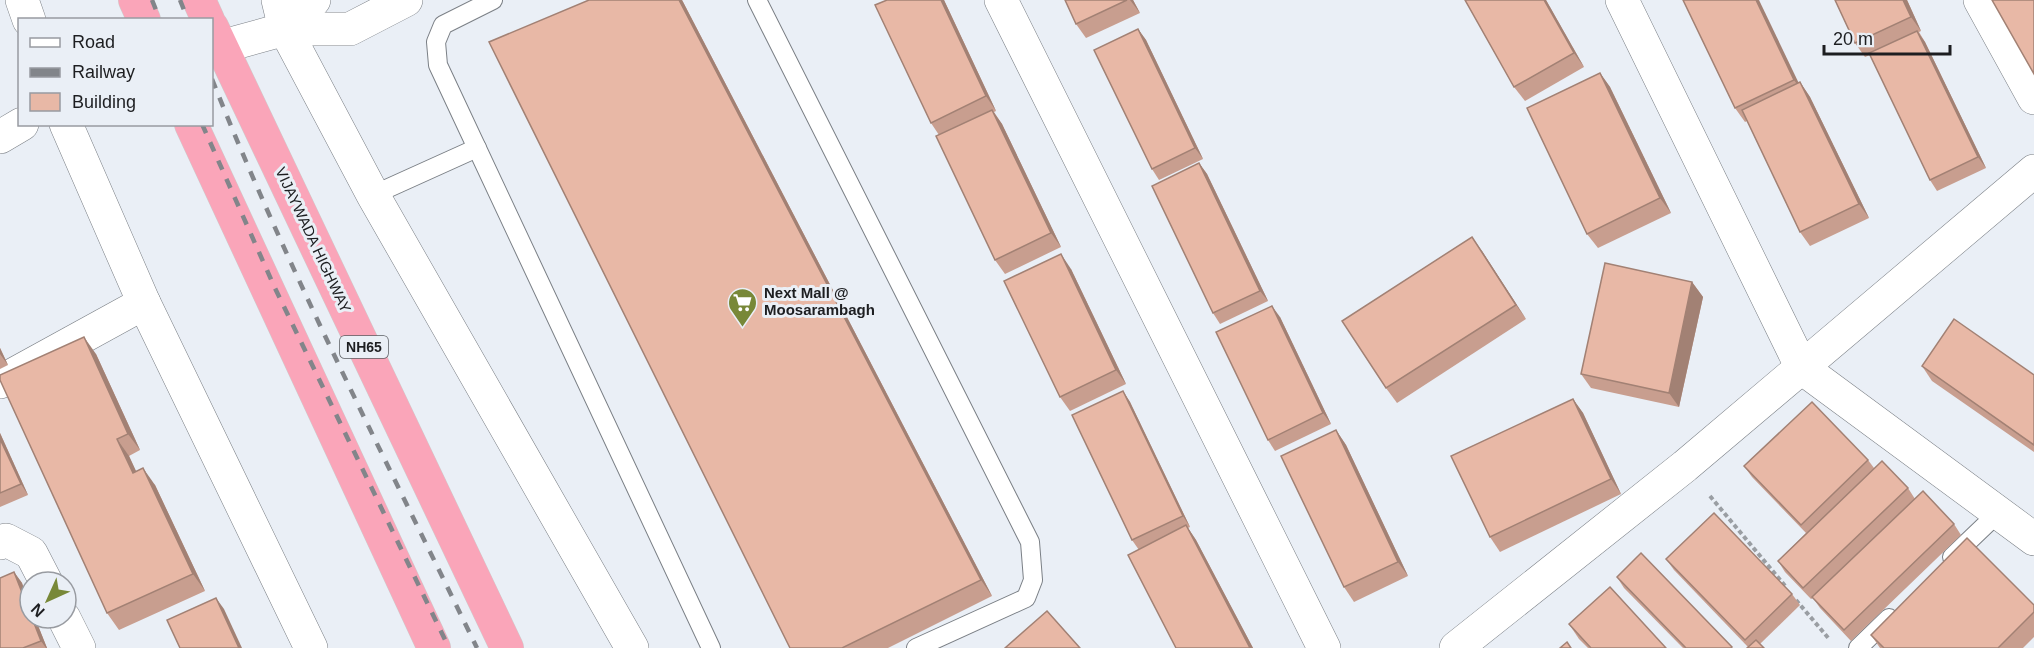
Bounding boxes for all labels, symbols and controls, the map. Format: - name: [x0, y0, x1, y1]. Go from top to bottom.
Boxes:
- legend: [18, 18, 213, 126]
- scale bar: [1824, 18, 1950, 56]
- text: 20 m: [1833, 29, 1873, 49]
- text: Road: [72, 32, 115, 52]
- text: Railway: [72, 62, 135, 82]
- text: Building: [72, 92, 136, 112]
- street label: VIJAYWADA HIGHWAY: [272, 164, 355, 315]
- place label: Next Mall @ Moosarambagh: [764, 284, 875, 318]
- supermarket icon: Next Mall @ Moosarambagh: [727, 286, 759, 328]
- road number: NH65: [340, 336, 388, 358]
- north arrow: [18, 570, 78, 630]
- text: N: [28, 600, 48, 620]

